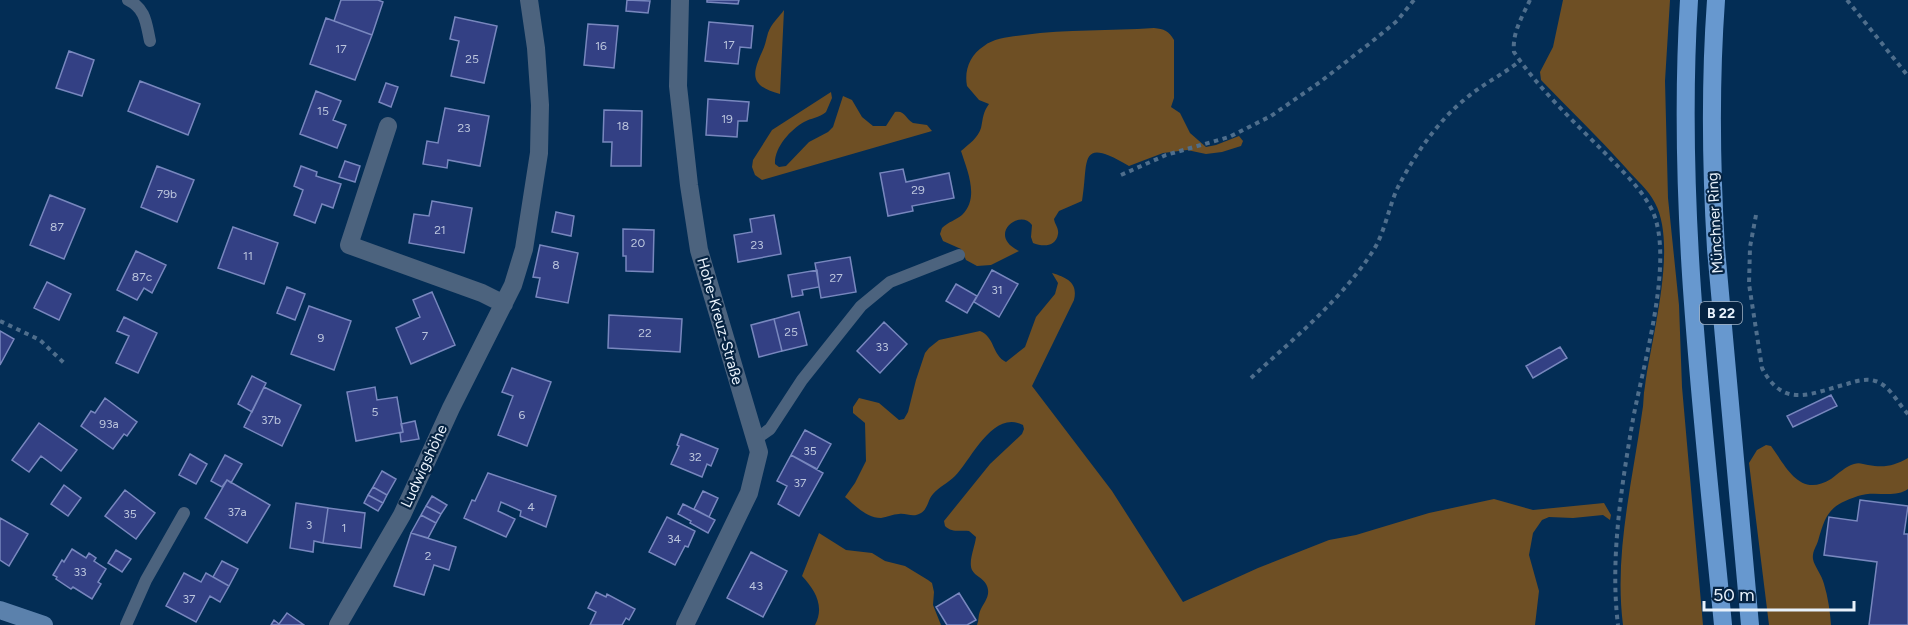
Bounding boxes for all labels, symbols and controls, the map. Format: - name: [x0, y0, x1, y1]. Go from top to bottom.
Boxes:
- house number: 17: [723, 38, 735, 52]
- house number: 16: [595, 39, 607, 53]
- house number: 17: [335, 42, 347, 56]
- house number: 25: [465, 52, 479, 66]
- house number: 15: [317, 104, 329, 118]
- house number: 19: [721, 112, 733, 126]
- house number: 18: [617, 119, 629, 133]
- house number: 23: [457, 121, 471, 135]
- street label: Münchner Ring: [1703, 172, 1727, 274]
- house number: 29: [911, 183, 925, 197]
- house number: 79b: [157, 187, 177, 201]
- house number: 87: [50, 220, 64, 234]
- house number: 21: [434, 223, 446, 237]
- house number: 20: [631, 236, 646, 250]
- house number: 23: [750, 238, 764, 252]
- house number: 11: [243, 249, 253, 263]
- street label: Hohe-Kreuz-Straße: [693, 255, 747, 387]
- house number: 8: [552, 258, 560, 272]
- house number: 87c: [132, 270, 153, 284]
- house number: 27: [829, 271, 843, 285]
- house number: 31: [991, 283, 1003, 297]
- road number: B 22: [1700, 302, 1742, 324]
- house number: 25: [784, 325, 798, 339]
- house number: 22: [638, 326, 652, 340]
- house number: 7: [422, 329, 429, 343]
- house number: 9: [318, 331, 325, 345]
- house number: 33: [875, 340, 889, 354]
- house number: 5: [372, 405, 379, 419]
- house number: 6: [519, 408, 526, 422]
- house number: 37b: [261, 413, 281, 427]
- house number: 93a: [99, 417, 119, 431]
- street label: Ludwigshöhe: [397, 422, 451, 510]
- house number: 35: [803, 444, 817, 458]
- house number: 32: [688, 450, 702, 464]
- house number: 37: [794, 476, 807, 490]
- house number: 4: [527, 500, 535, 514]
- house number: 37a: [227, 505, 247, 519]
- house number: 35: [123, 507, 137, 521]
- house number: 3: [306, 518, 312, 532]
- house number: 1: [342, 521, 346, 535]
- house number: 34: [667, 532, 682, 546]
- house number: 2: [425, 549, 431, 563]
- house number: 33: [73, 565, 87, 579]
- scale bar: [1704, 574, 1854, 612]
- house number: 43: [749, 579, 763, 593]
- text: 50 m: [1713, 584, 1755, 606]
- house number: 37: [183, 592, 196, 606]

